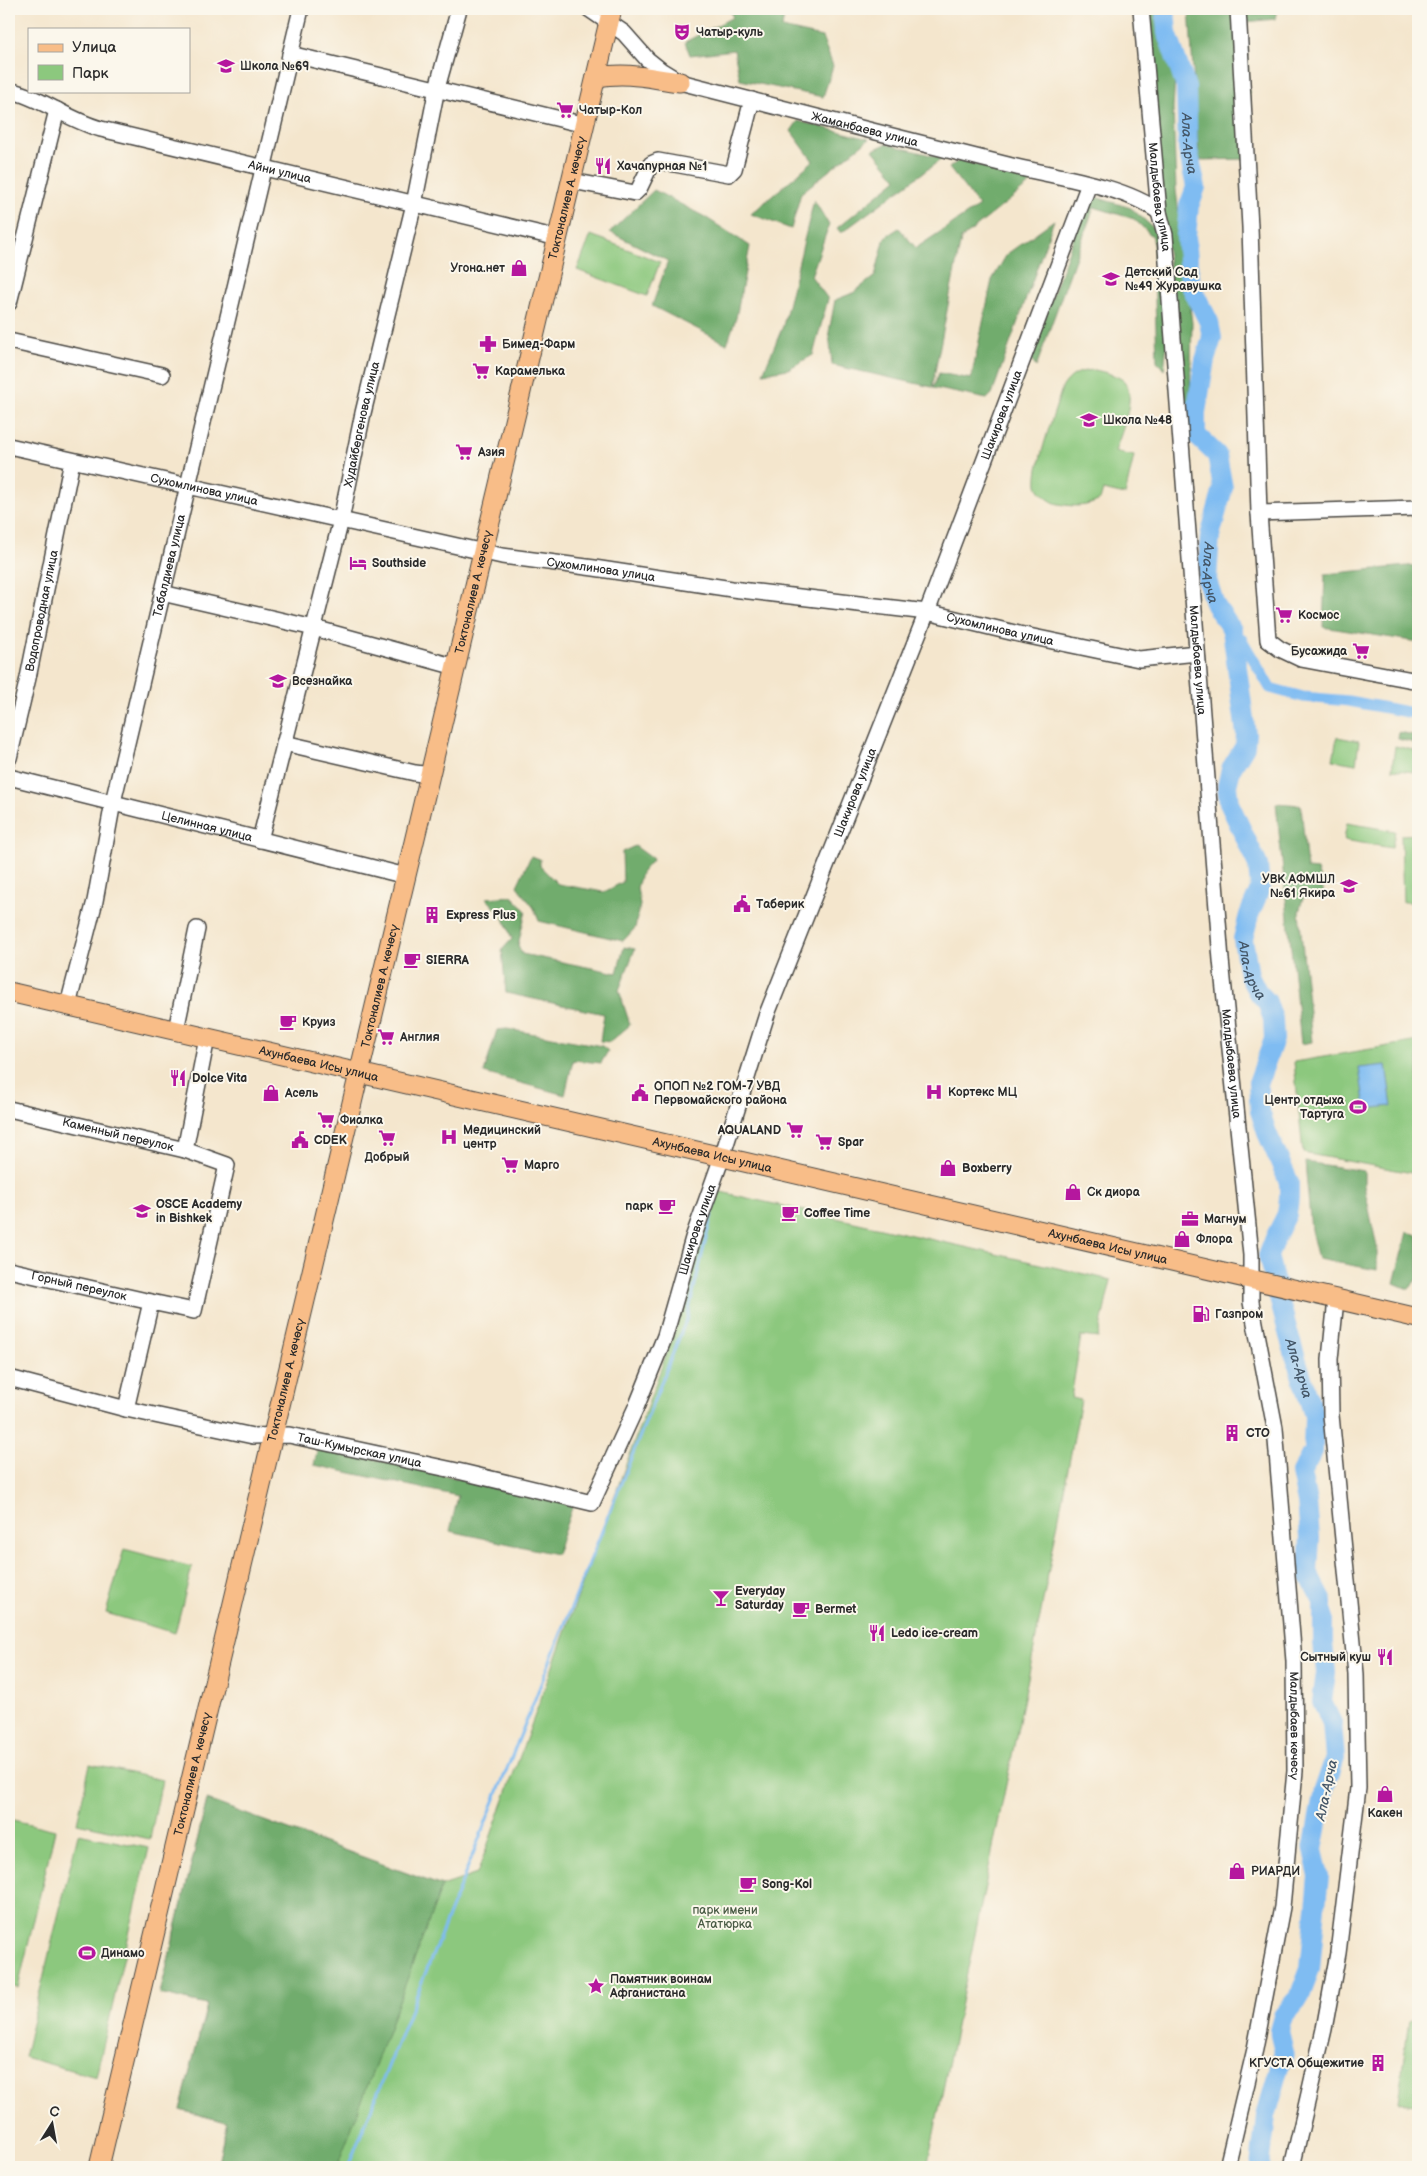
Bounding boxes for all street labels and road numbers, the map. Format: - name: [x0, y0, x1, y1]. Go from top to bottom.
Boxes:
- street label: Жаманбаева улица: [809, 109, 920, 150]
- street label: Токтоналиев А. көчөсү: [546, 135, 590, 261]
- street label: Малдыбаева улица: [1145, 142, 1173, 252]
- street label: Айни улица: [246, 157, 313, 187]
- street label: Худайбергенова улица: [341, 360, 383, 489]
- street label: Шакирова улица: [978, 368, 1026, 462]
- street label: Сухомлинова улица: [149, 471, 259, 509]
- street label: Табалдиева улица: [150, 513, 189, 619]
- street label: Токтоналиев А. көчөсү: [452, 529, 496, 655]
- street label: Водопроводная улица: [23, 549, 62, 673]
- street label: Сухомлинова улица: [546, 555, 656, 585]
- street label: Малдыбаева улица: [1186, 605, 1209, 716]
- street label: Сухомлинова улица: [945, 610, 1055, 649]
- street label: Шакирова улица: [831, 746, 880, 839]
- street label: Целинная улица: [160, 808, 254, 845]
- street label: Токтоналиев А. көчөсү: [358, 923, 402, 1049]
- street label: Малдыбаева улица: [1218, 1008, 1244, 1119]
- street label: Ахунбаева Исы улица: [257, 1043, 380, 1085]
- street label: Каменный переулок: [61, 1115, 176, 1155]
- street label: Ахунбаева Исы улица: [650, 1134, 773, 1176]
- street label: Шакирова улица: [676, 1182, 720, 1277]
- street label: Ахунбаева Исы улица: [1046, 1225, 1169, 1268]
- street label: Горный переулок: [30, 1268, 129, 1304]
- street label: Токтоналиев А. көчөсү: [265, 1317, 309, 1443]
- street label: Таш-Кумырская улица: [296, 1430, 423, 1471]
- street label: Малдыбаев көчөсү: [1286, 1671, 1302, 1781]
- street label: Токтоналиев А. көчөсү: [171, 1711, 215, 1837]

